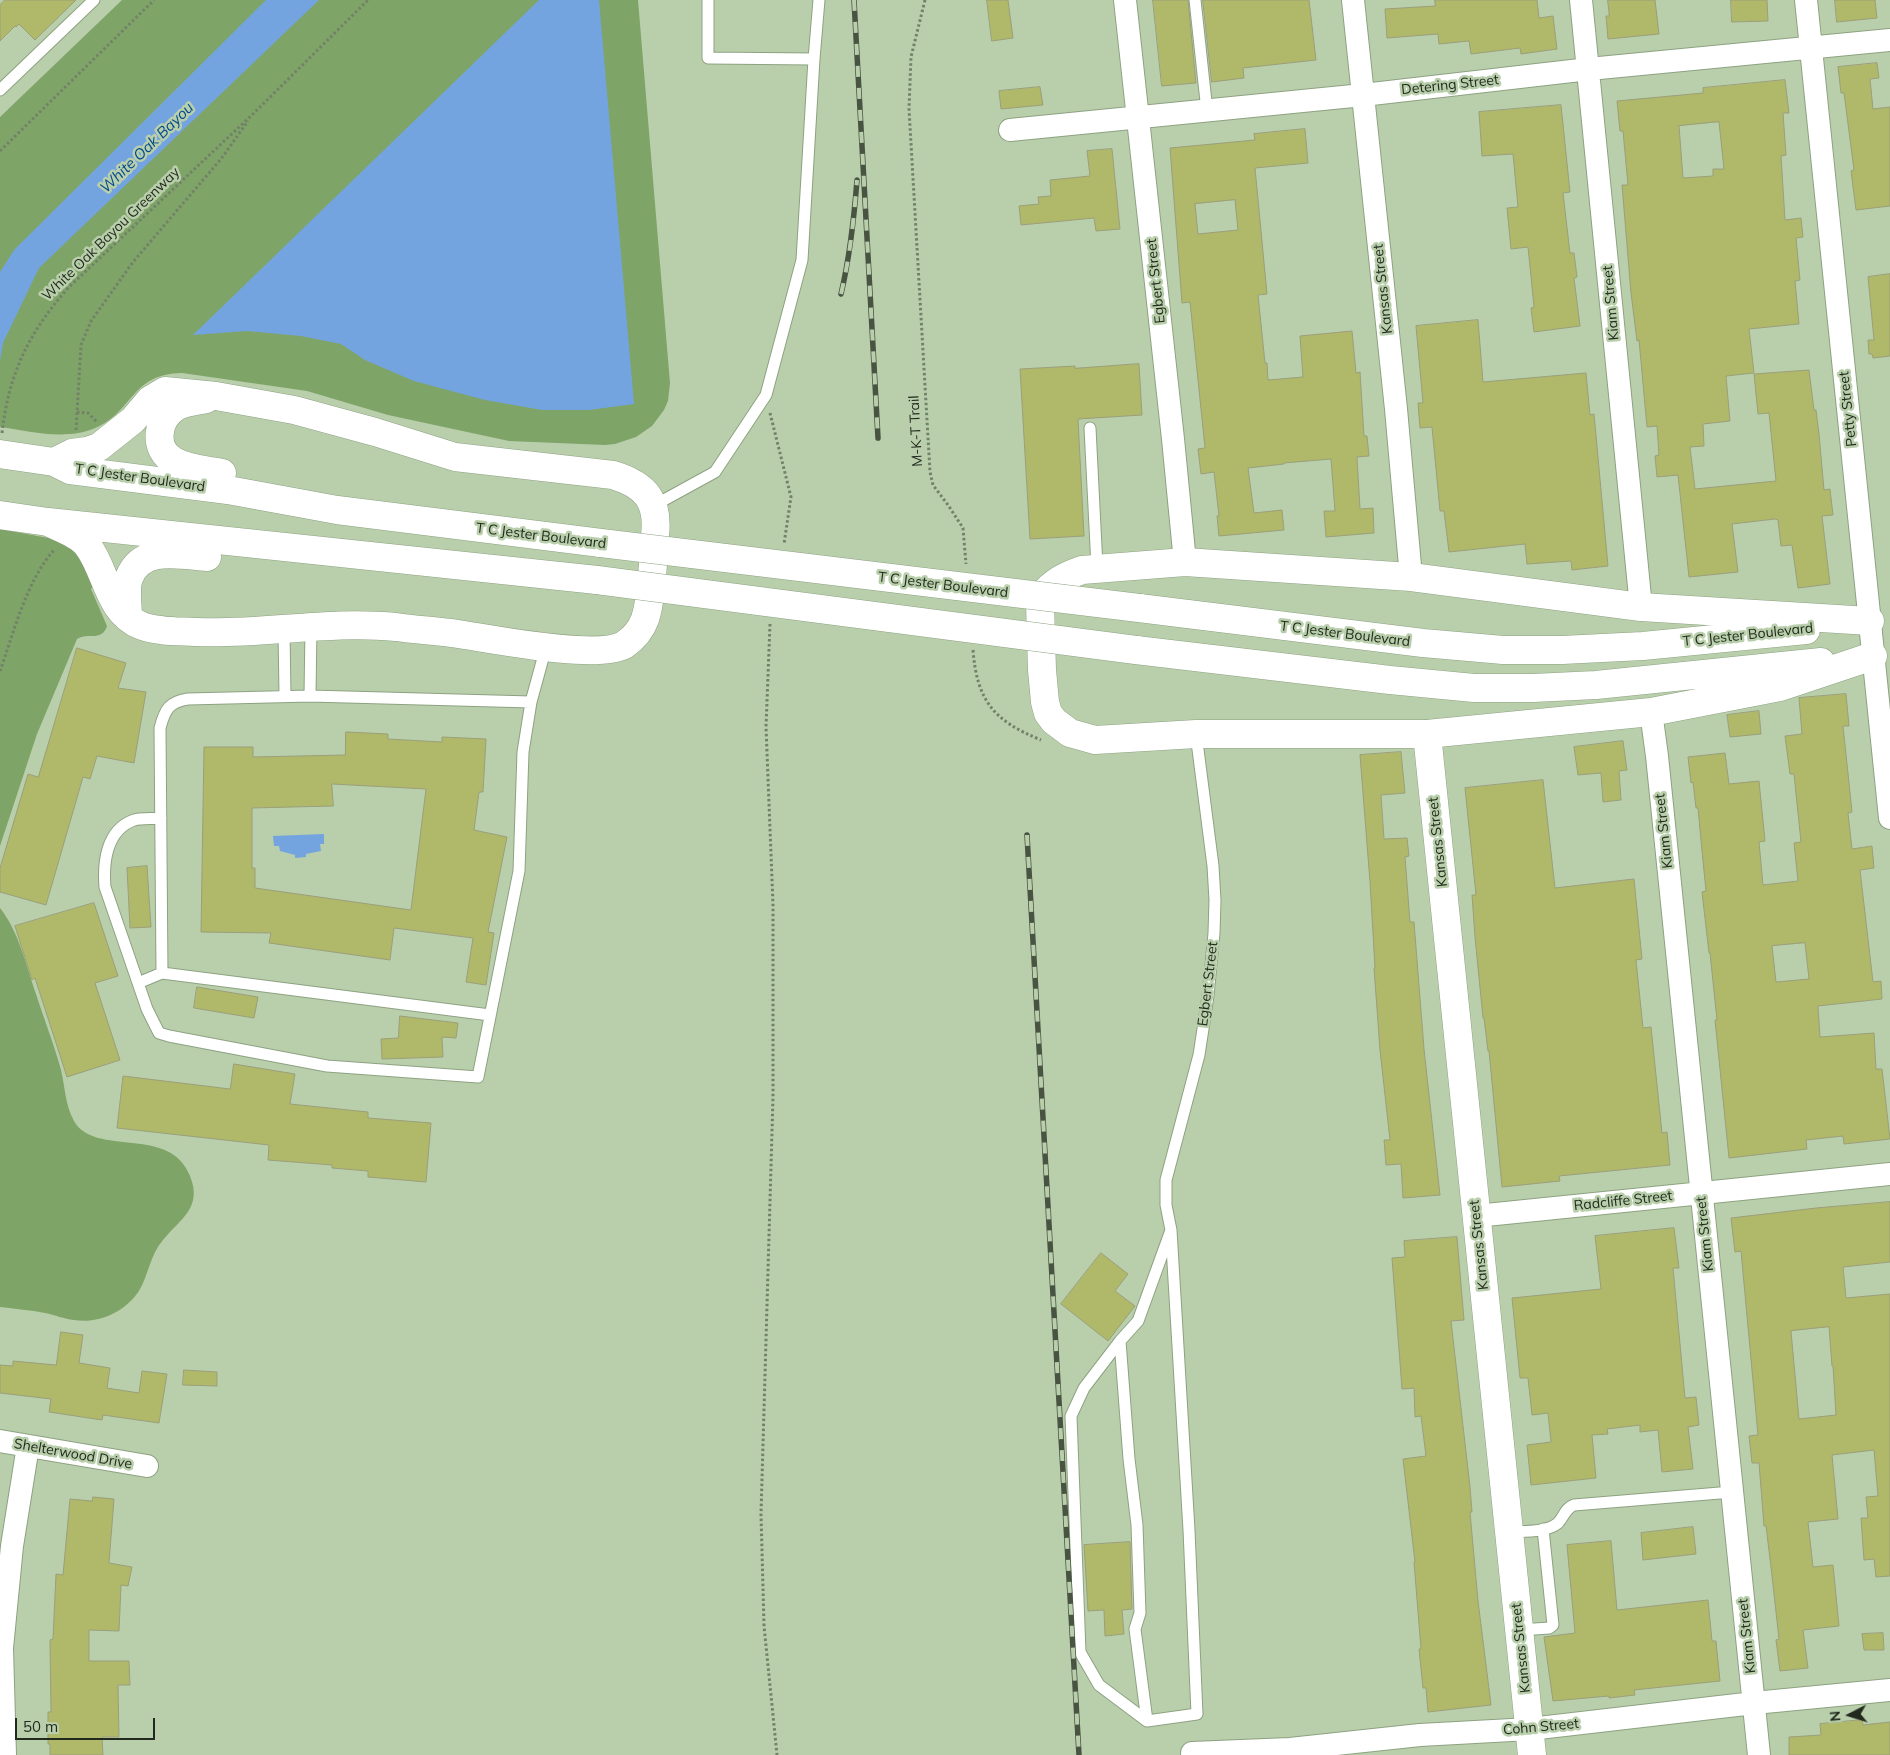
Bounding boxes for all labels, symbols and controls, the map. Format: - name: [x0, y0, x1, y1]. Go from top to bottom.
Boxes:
- street label: Detering Street: [1400, 72, 1500, 98]
- water label: White Oak Bayou: [97, 99, 197, 197]
- street label: White Oak Bayou Greenway: [39, 164, 183, 304]
- street label: Egbert Street: [1143, 238, 1169, 324]
- street label: Kansas Street: [1370, 243, 1396, 335]
- street label: Kiam Street: [1599, 265, 1623, 341]
- street label: Petty Street: [1836, 370, 1860, 448]
- street label: M-K-T Trail: [906, 395, 926, 467]
- street label: T C Jester Boulevard: [74, 461, 206, 495]
- street label: T C Jester Boulevard: [475, 520, 607, 552]
- street label: T C Jester Boulevard: [877, 569, 1009, 601]
- street label: T C Jester Boulevard: [1279, 618, 1411, 650]
- street label: T C Jester Boulevard: [1682, 620, 1814, 650]
- street label: Kiam Street: [1652, 793, 1676, 869]
- street label: Kansas Street: [1425, 796, 1451, 888]
- street label: Egbert Street: [1194, 941, 1222, 1027]
- street label: Radcliffe Street: [1573, 1187, 1673, 1215]
- street label: Kiam Street: [1693, 1196, 1717, 1272]
- street label: Kansas Street: [1466, 1199, 1492, 1291]
- street label: Shelterwood Drive: [13, 1435, 133, 1473]
- street label: Kiam Street: [1735, 1598, 1759, 1674]
- street label: Kansas Street: [1508, 1602, 1534, 1694]
- north arrow: [1825, 1690, 1875, 1740]
- scale bar: [18, 1708, 158, 1740]
- text: N: [1826, 1710, 1844, 1722]
- street label: Cohn Street: [1502, 1715, 1580, 1739]
- text: 50 m: [23, 1717, 58, 1736]

